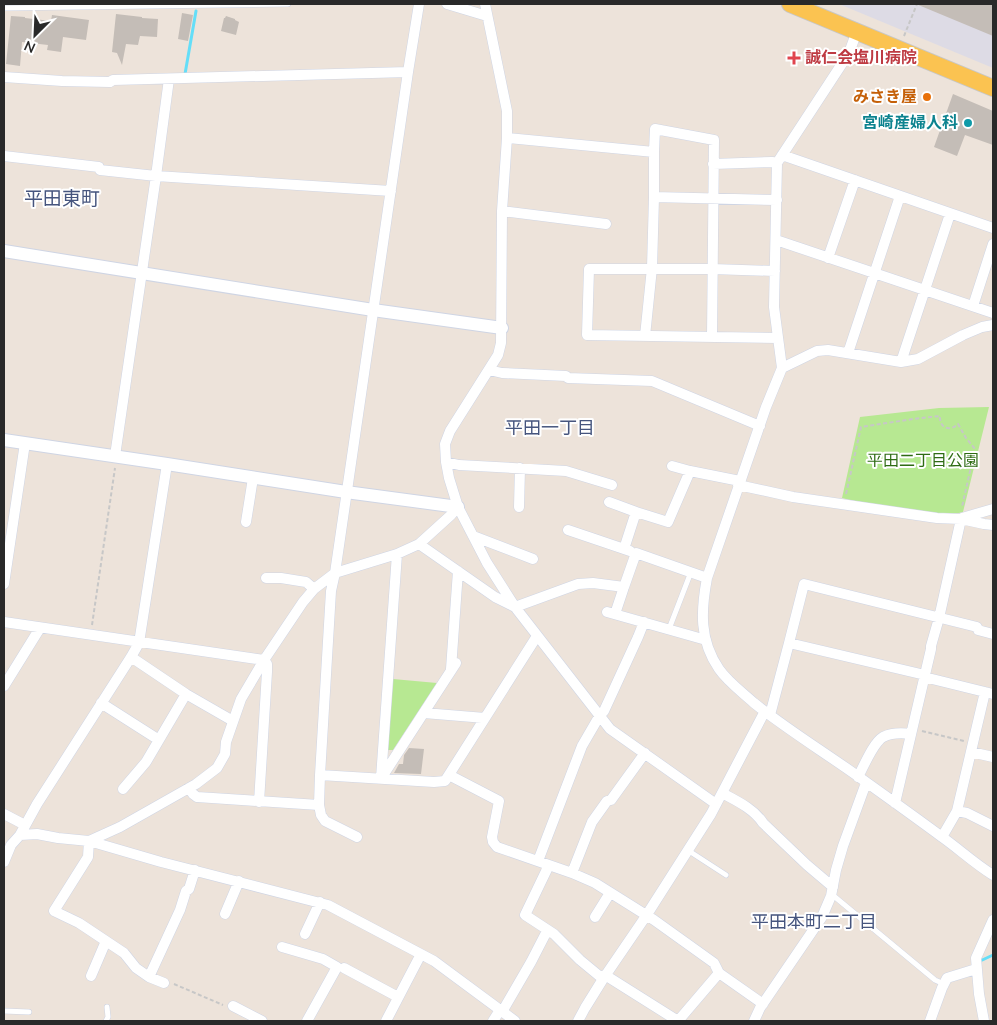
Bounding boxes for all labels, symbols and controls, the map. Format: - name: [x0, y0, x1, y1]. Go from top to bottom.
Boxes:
- north arrow: [10, 10, 60, 60]
- text: N: [21, 36, 39, 57]
- place label: 誠仁会塩川病院: [805, 47, 917, 69]
- marker: 誠仁会塩川病院: [787, 51, 801, 65]
- place label: みさき屋: [853, 86, 917, 108]
- marker: みさき屋: [921, 91, 933, 103]
- place label: 宮崎産婦人科: [862, 112, 958, 134]
- marker: 宮崎産婦人科: [962, 117, 974, 129]
- district label: 平田東町: [24, 186, 100, 212]
- district label: 平田一丁目: [505, 416, 595, 440]
- park label: 平田二丁目公園: [867, 450, 979, 472]
- district label: 平田本町二丁目: [751, 910, 877, 934]

